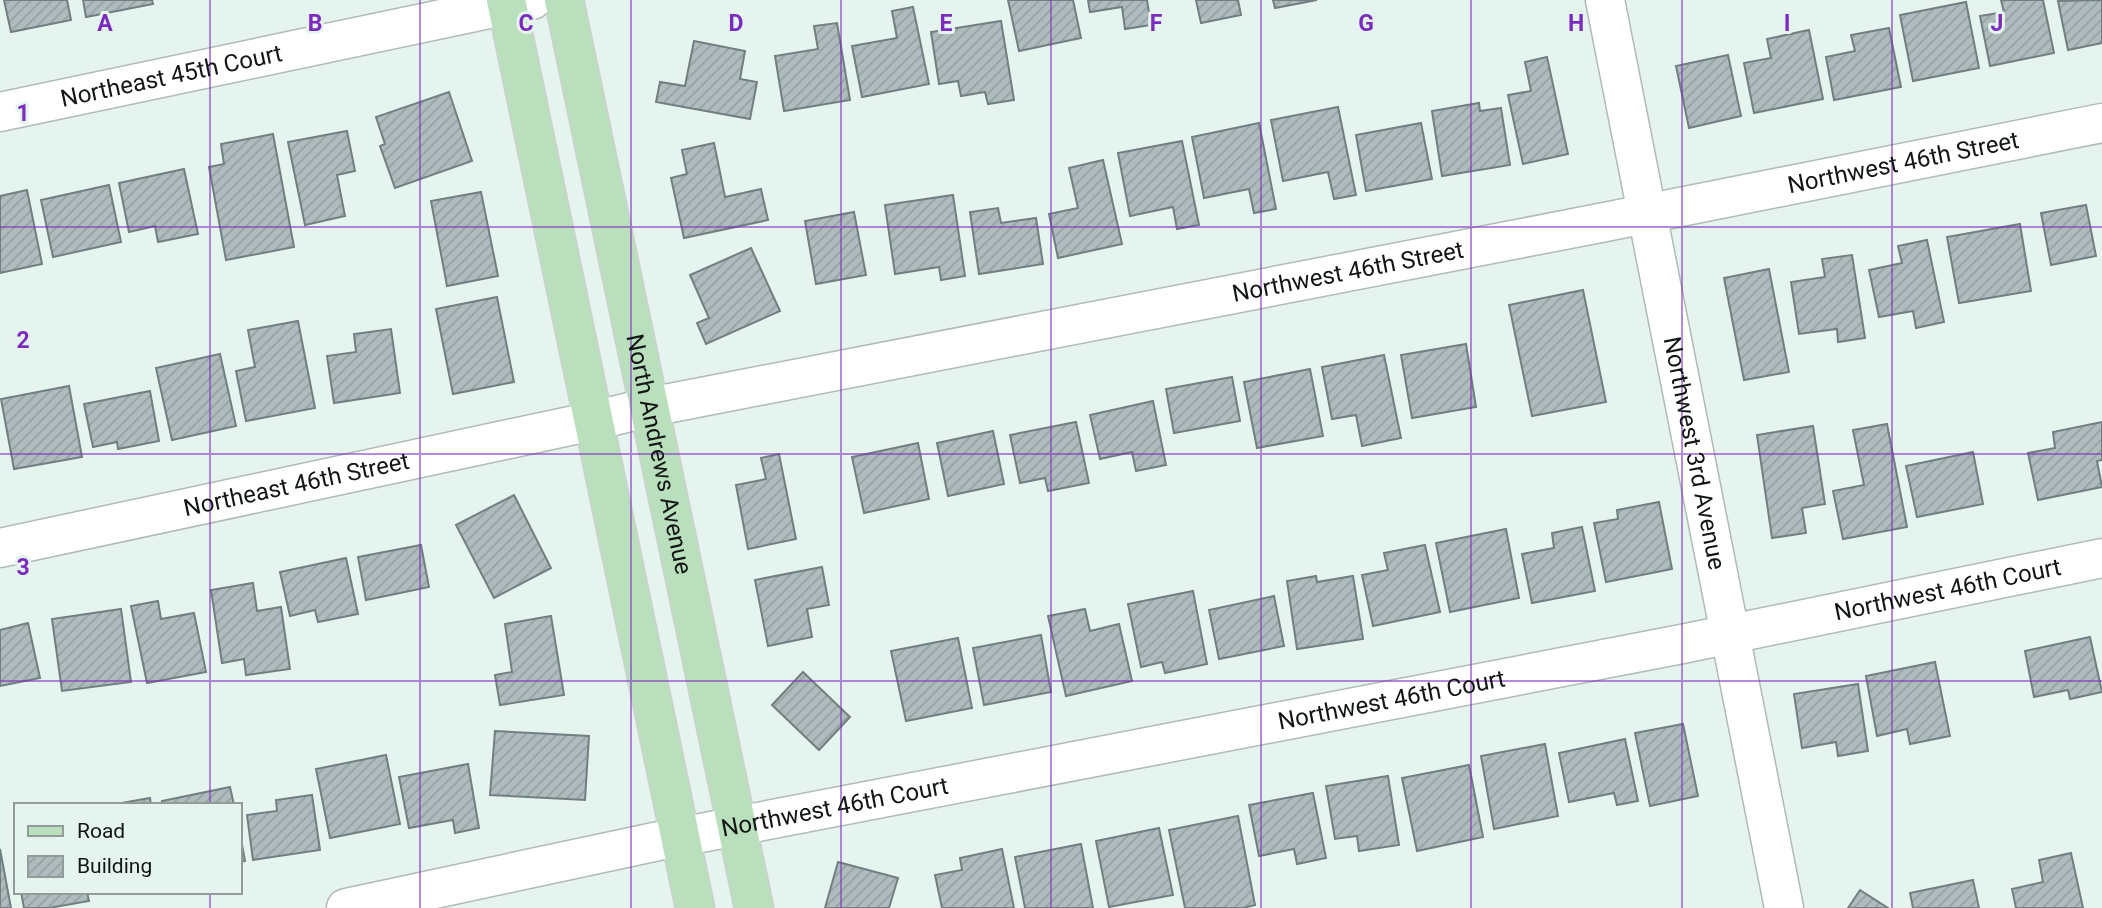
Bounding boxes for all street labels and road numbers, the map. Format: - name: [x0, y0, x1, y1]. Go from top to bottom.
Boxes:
- street label: Northeast 45th Court: [58, 39, 285, 113]
- street label: Northwest 46th Street: [1785, 126, 2021, 199]
- street label: Northwest 46th Street: [1230, 236, 1466, 308]
- street label: North Andrews Avenue: [620, 332, 698, 577]
- street label: Northwest 3rd Avenue: [1658, 334, 1731, 572]
- street label: Northeast 46th Street: [181, 447, 412, 522]
- street label: Northwest 46th Court: [1832, 553, 2064, 626]
- street label: Northwest 46th Court: [1276, 664, 1508, 736]
- street label: Northwest 46th Court: [719, 772, 951, 843]

